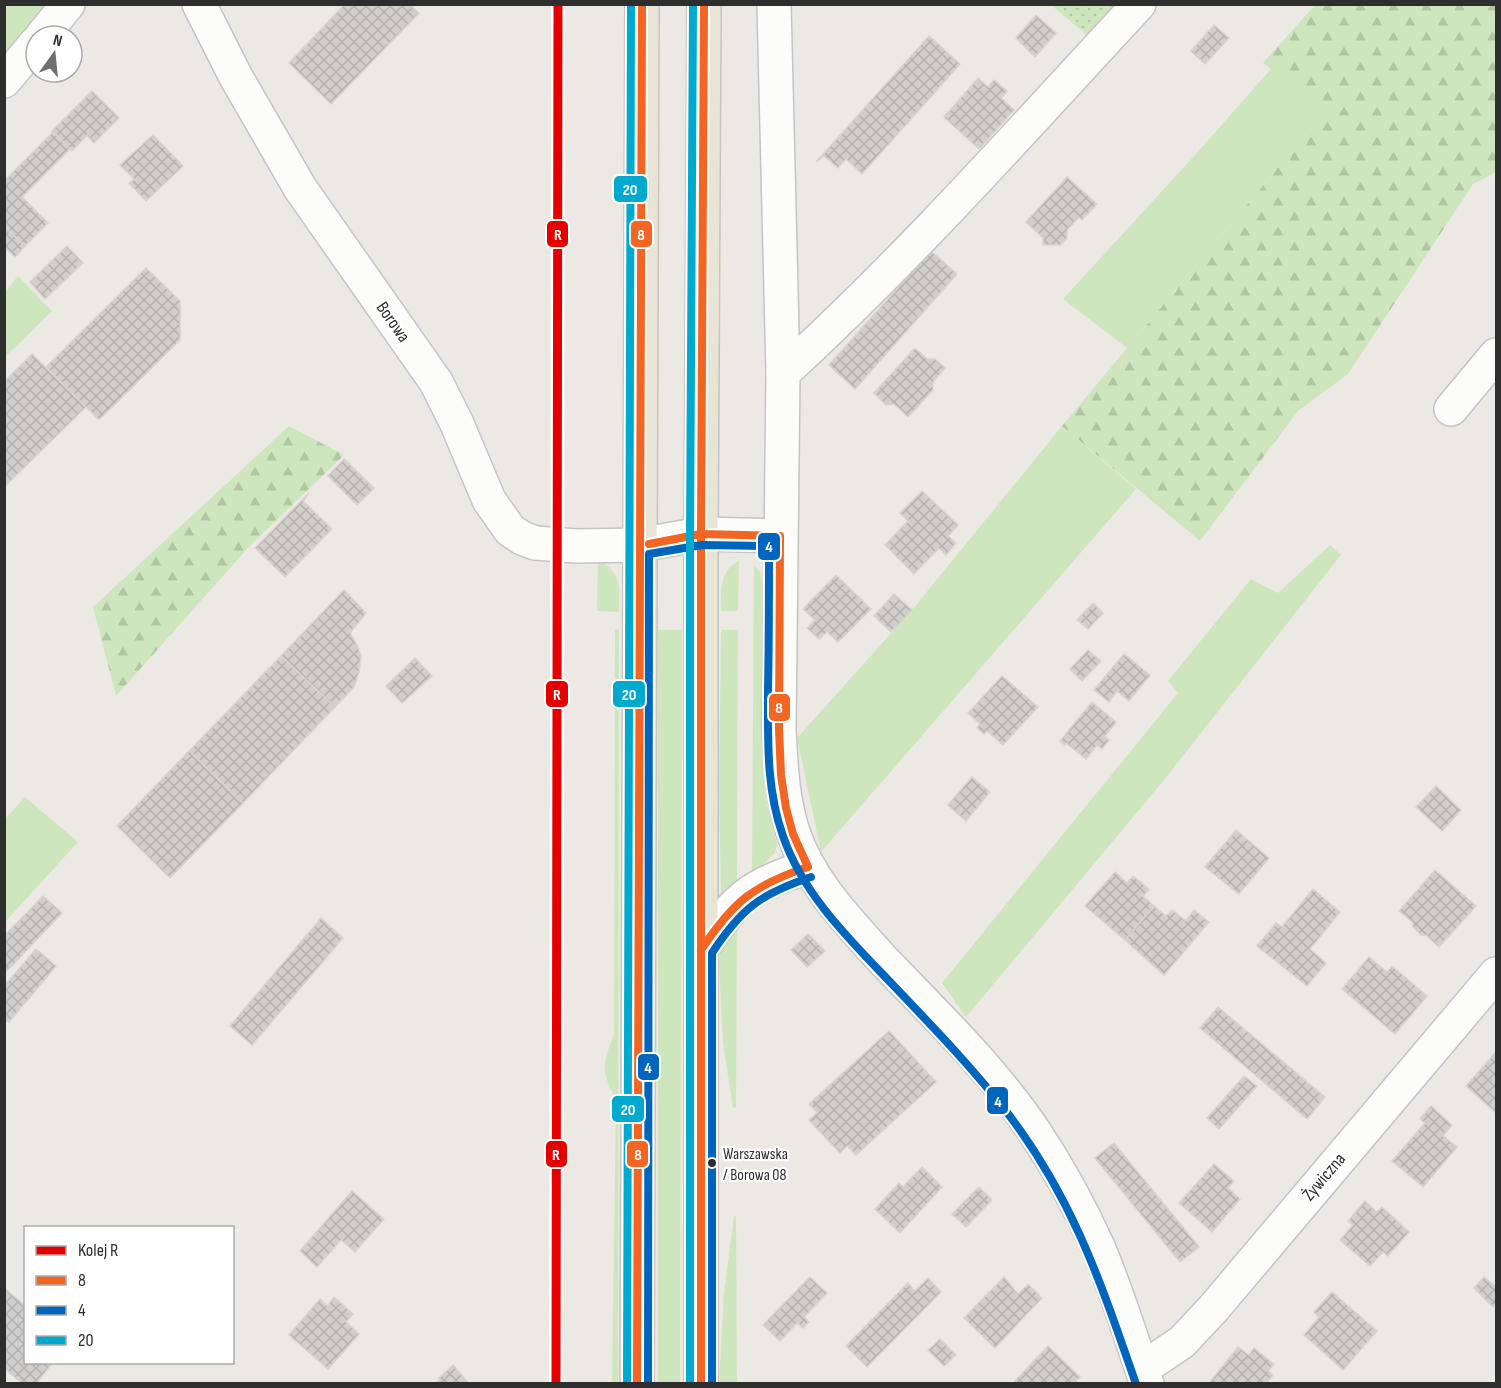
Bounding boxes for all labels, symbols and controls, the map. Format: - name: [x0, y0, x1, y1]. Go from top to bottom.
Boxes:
- north arrow: [24, 24, 84, 84]
- text: N: [51, 31, 64, 51]
- line badge: 20: [613, 175, 648, 203]
- text: 20: [623, 181, 637, 200]
- line badge: R: [546, 220, 569, 248]
- line badge: 8: [630, 220, 653, 248]
- text: R: [554, 226, 562, 245]
- text: 8: [637, 226, 645, 245]
- street label: Borowa: [372, 298, 414, 346]
- line badge: 4: [757, 532, 781, 561]
- text: 4: [765, 538, 773, 557]
- line badge: R: [545, 680, 569, 708]
- line badge: 20: [612, 680, 646, 708]
- text: R: [553, 686, 561, 705]
- text: 20: [622, 686, 636, 705]
- line badge: 8: [768, 693, 791, 722]
- text: 8: [775, 699, 783, 718]
- line badge: 4: [637, 1053, 660, 1081]
- text: 4: [644, 1059, 652, 1078]
- line badge: 4: [986, 1086, 1009, 1115]
- text: 4: [994, 1093, 1002, 1112]
- line badge: 20: [611, 1095, 645, 1123]
- text: 20: [621, 1101, 635, 1120]
- line badge: R: [545, 1140, 568, 1168]
- line badge: 8: [626, 1140, 649, 1168]
- place label: Warszawska / Borowa 08: [723, 1145, 788, 1185]
- text: R: [552, 1146, 560, 1165]
- text: 8: [634, 1146, 642, 1165]
- street label: Żywiczna: [1298, 1149, 1350, 1205]
- marker: Warszawska / Borowa 08: [706, 1157, 718, 1169]
- legend: [24, 1226, 234, 1364]
- text: Kolej R: [78, 1240, 118, 1261]
- text: 8: [78, 1270, 86, 1291]
- text: 4: [78, 1300, 86, 1321]
- text: 20: [78, 1330, 93, 1351]

